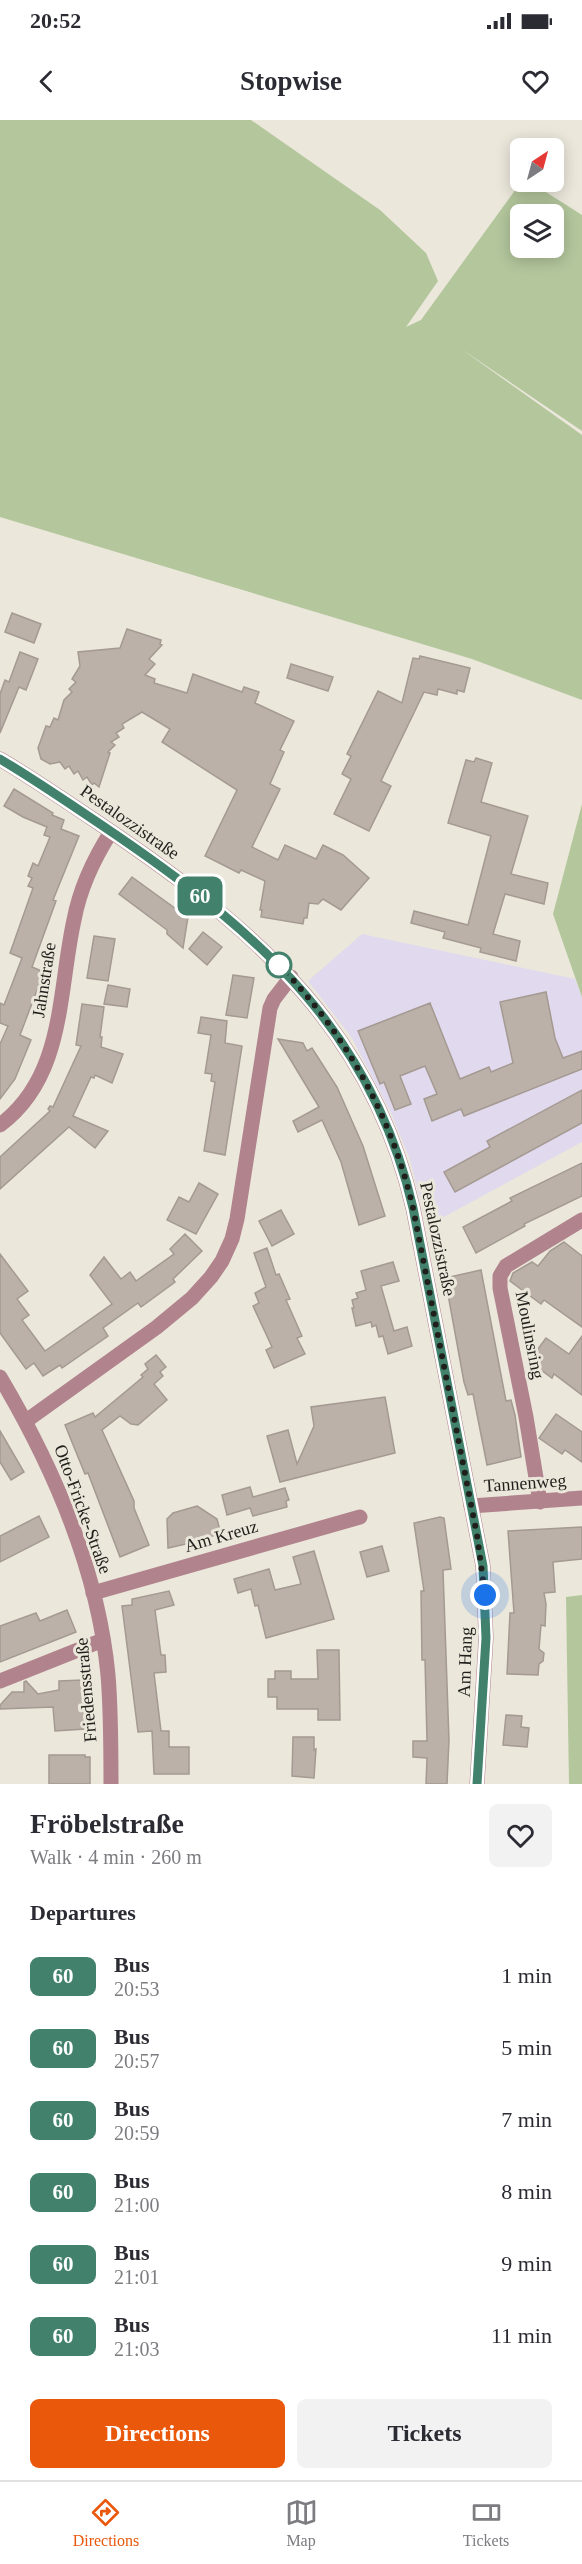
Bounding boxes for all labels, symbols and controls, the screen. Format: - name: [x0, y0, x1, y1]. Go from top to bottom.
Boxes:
- text: 20:52: [30, 8, 81, 33]
- icon: back: [30, 65, 63, 98]
- icon: heart: [519, 65, 552, 98]
- text: Stopwise: [240, 66, 342, 96]
- north arrow: [510, 138, 564, 192]
- map controls: [510, 138, 564, 258]
- button: layers: [510, 204, 564, 258]
- street label: Pestalozzistraße: [77, 781, 183, 863]
- line badge: 60: [173, 876, 227, 916]
- text: 60: [190, 884, 211, 908]
- street label: Jahnstraße: [28, 941, 60, 1019]
- unlabelled marker: [266, 952, 292, 978]
- street label: Pestalozzistraße: [416, 1180, 460, 1298]
- street label: Moulinsring: [512, 1289, 548, 1381]
- street label: Otto-Fricke-Straße: [50, 1442, 116, 1576]
- street label: Tannenweg: [483, 1470, 567, 1496]
- street label: Am Kreuz: [182, 1516, 260, 1556]
- your location: [470, 1580, 500, 1610]
- street label: Am Hang: [454, 1626, 476, 1698]
- street label: Friedensstraße: [71, 1637, 101, 1743]
- button: heart: [489, 1804, 552, 1867]
- text: Fröbelstraße: [30, 1808, 184, 1839]
- text: Walk · 4 min · 260 m: [30, 1846, 202, 1868]
- text: Departures: [30, 1900, 136, 1925]
- text: Bus: [114, 1952, 149, 1977]
- text: 1 min: [501, 1963, 552, 1988]
- text: 60: [53, 1964, 74, 1988]
- text: 20:53: [114, 1978, 160, 2000]
- text: Bus: [114, 2024, 149, 2049]
- text: 5 min: [501, 2035, 552, 2060]
- text: 60: [53, 2036, 74, 2060]
- text: 20:57: [114, 2050, 160, 2072]
- text: Bus: [114, 2096, 149, 2121]
- text: 7 min: [501, 2107, 552, 2132]
- text: 60: [53, 2108, 74, 2132]
- text: 20:59: [114, 2122, 160, 2144]
- text: Bus: [114, 2168, 149, 2193]
- text: 8 min: [501, 2179, 552, 2204]
- text: 60: [53, 2180, 74, 2204]
- text: 21:00: [114, 2194, 160, 2216]
- text: Bus: [114, 2240, 149, 2265]
- text: 9 min: [501, 2251, 552, 2276]
- text: 60: [53, 2252, 74, 2276]
- text: 21:01: [114, 2266, 160, 2288]
- text: Bus: [114, 2312, 149, 2337]
- text: 11 min: [491, 2323, 552, 2348]
- text: 60: [53, 2324, 74, 2348]
- text: 21:03: [114, 2338, 160, 2360]
- button: Directions: [30, 2399, 285, 2468]
- button: Tickets: [297, 2399, 552, 2468]
- tab: Directions: [73, 2496, 139, 2550]
- tab: Map: [285, 2496, 318, 2550]
- tab: Tickets: [463, 2496, 509, 2550]

